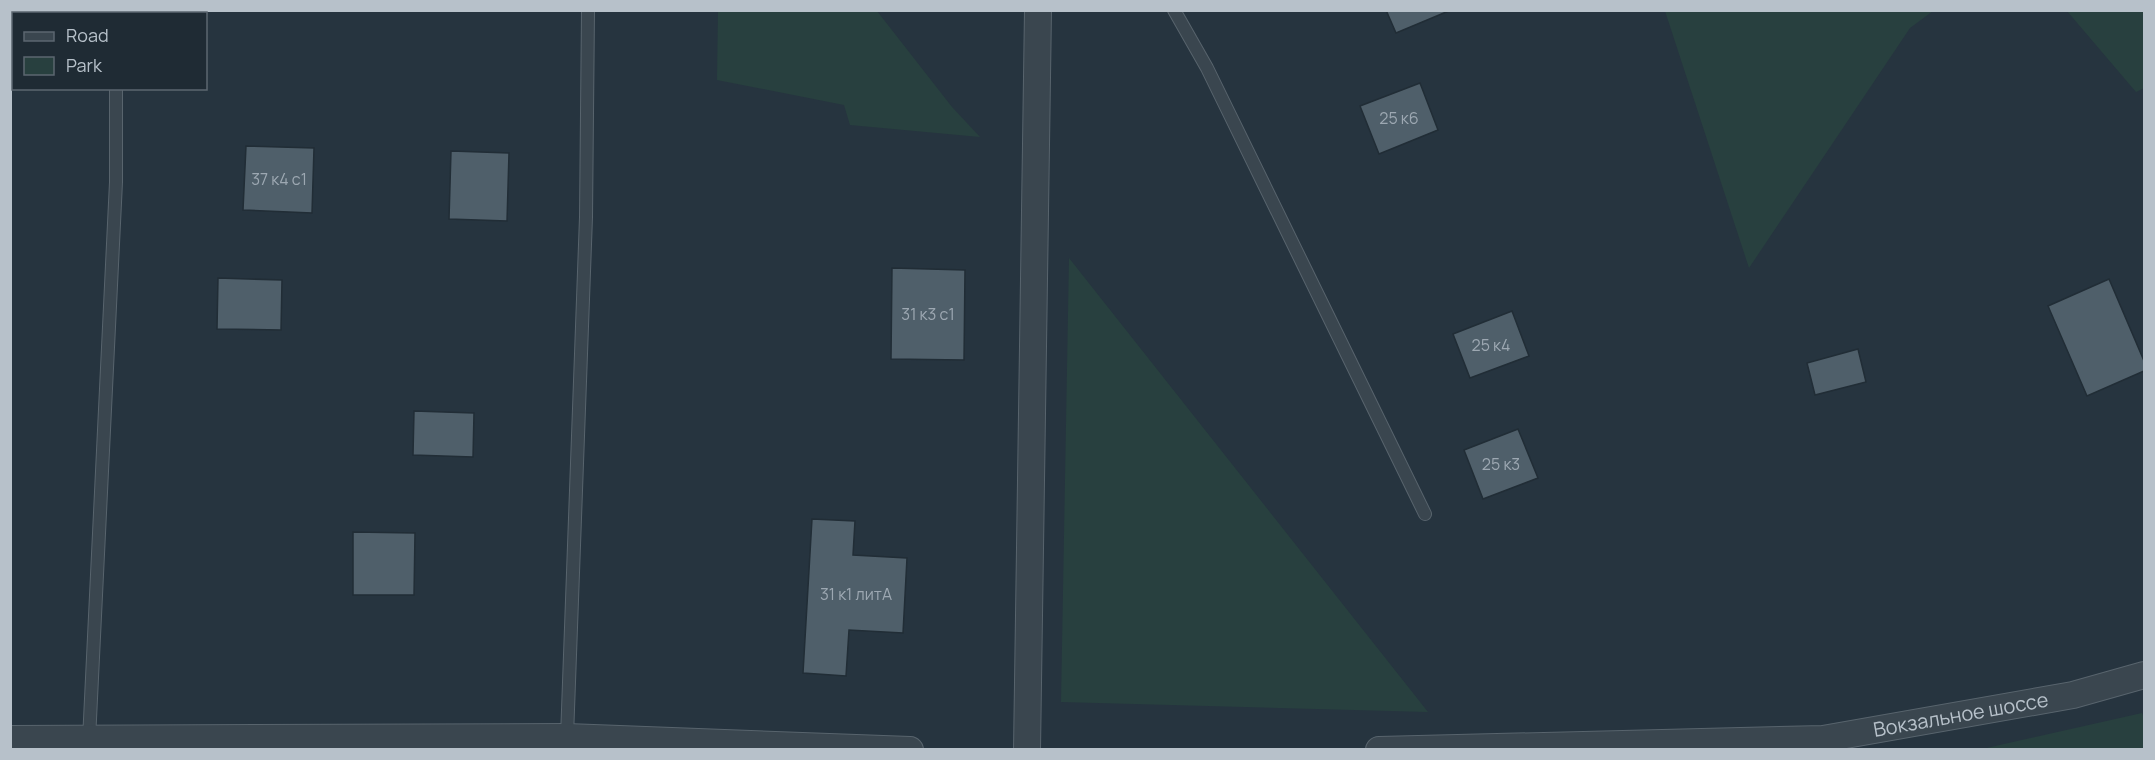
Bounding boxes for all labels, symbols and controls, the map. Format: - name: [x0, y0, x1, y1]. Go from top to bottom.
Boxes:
- legend: [12, 12, 207, 90]
- text: Road: [66, 23, 109, 47]
- text: Park: [66, 53, 103, 77]
- house number: 25 к6: [1379, 107, 1419, 129]
- house number: 37 к4 с1: [251, 168, 307, 190]
- house number: 31 к3 с1: [901, 303, 955, 325]
- house number: 25 к4: [1472, 334, 1510, 356]
- house number: 25 к3: [1482, 453, 1520, 475]
- house number: 31 к1 литА: [820, 583, 892, 605]
- street label: Вокзальное шоссе: [1871, 686, 2050, 743]

